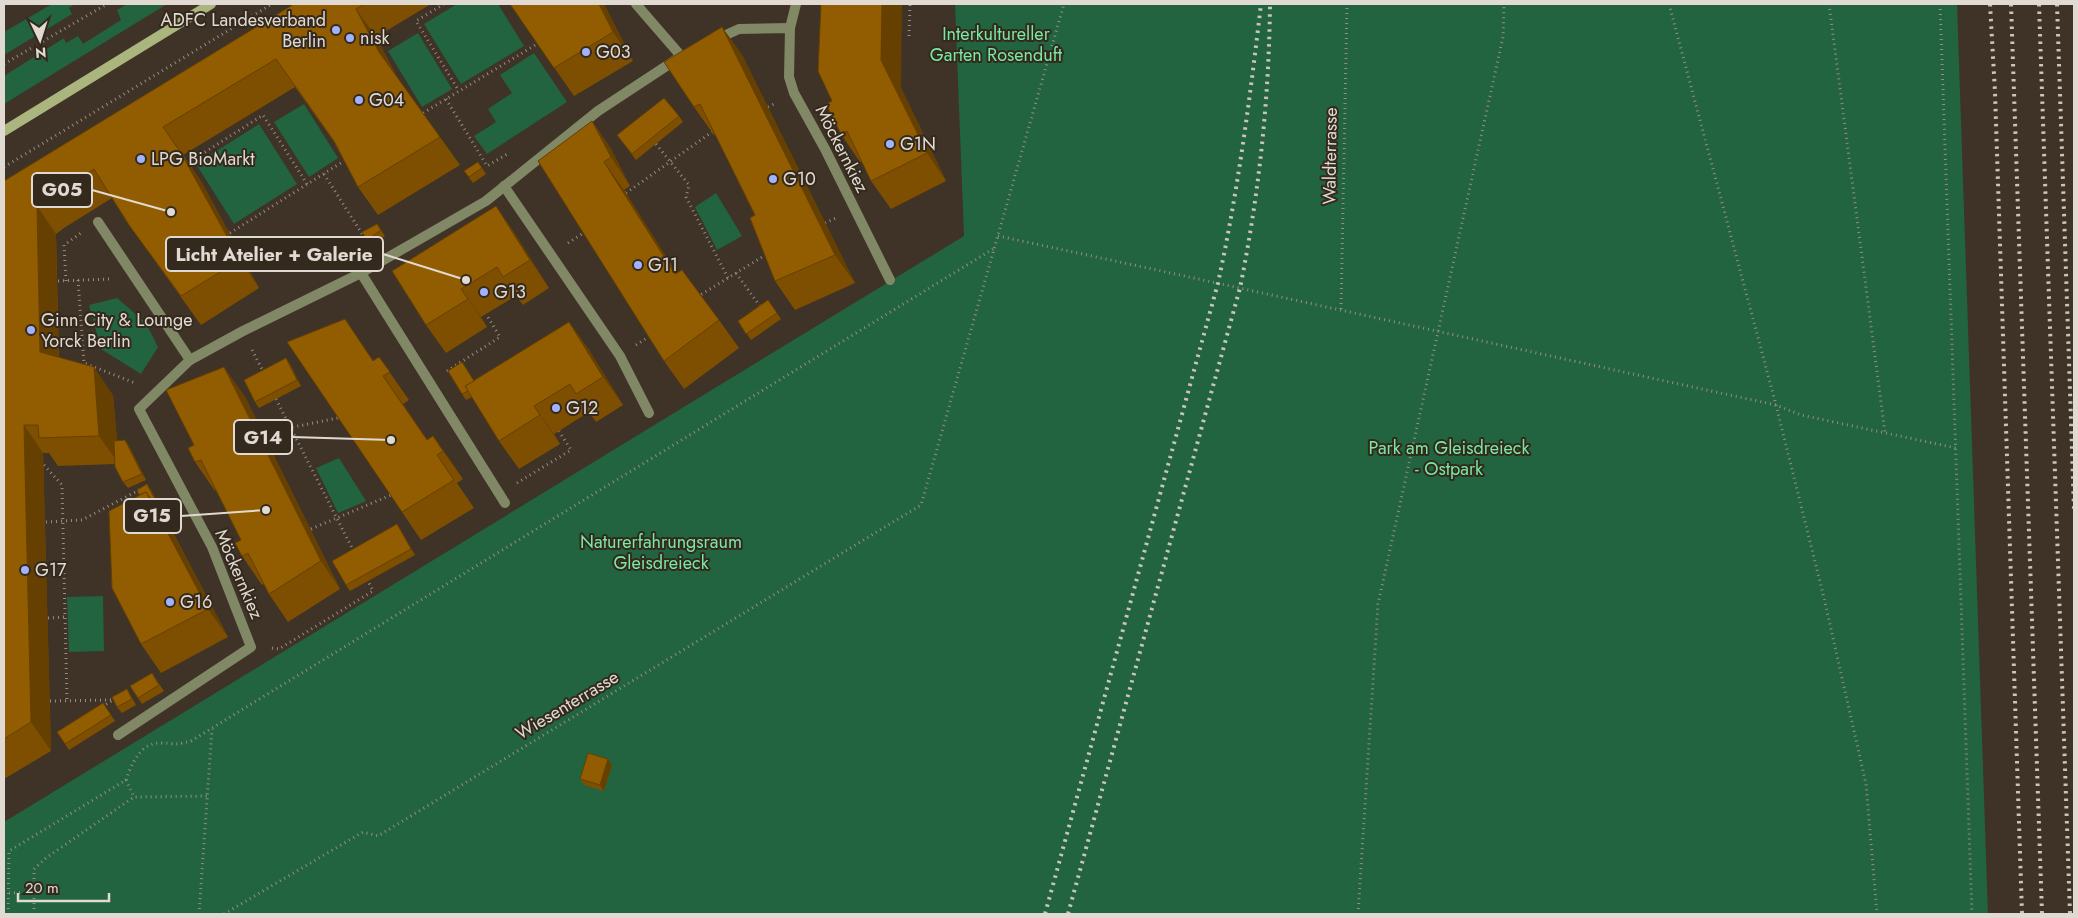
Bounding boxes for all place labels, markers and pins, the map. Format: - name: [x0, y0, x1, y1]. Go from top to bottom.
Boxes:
- place label: ADFC Landesverband Berlin: [161, 7, 326, 54]
- marker: ADFC Landesverband Berlin: [330, 24, 342, 36]
- place label: nisk: [360, 25, 389, 51]
- marker: nisk: [344, 32, 356, 44]
- place label: G03: [596, 39, 631, 65]
- marker: G03: [580, 46, 592, 58]
- place label: G04: [369, 87, 404, 113]
- marker: G04: [353, 94, 365, 106]
- place label: G1N: [900, 131, 936, 157]
- marker: G1N: [884, 138, 896, 150]
- place label: LPG BioMarkt: [151, 146, 255, 172]
- marker: LPG BioMarkt: [135, 153, 147, 165]
- place label: G10: [783, 166, 816, 192]
- callout: G05: [32, 173, 92, 207]
- marker: G10: [767, 173, 779, 185]
- callout: Licht Atelier + Galerie: [166, 237, 383, 271]
- place label: G11: [648, 252, 678, 278]
- marker: G11: [632, 259, 644, 271]
- place label: G13: [494, 279, 526, 305]
- marker: G13: [478, 286, 490, 298]
- place label: Ginn City & Lounge Yorck Berlin: [41, 307, 193, 354]
- marker: Ginn City & Lounge Yorck Berlin: [25, 324, 37, 336]
- place label: G12: [566, 395, 598, 421]
- marker: G12: [550, 402, 562, 414]
- callout: G14: [234, 420, 292, 454]
- callout: G15: [124, 499, 181, 533]
- place label: G17: [35, 557, 67, 583]
- marker: G17: [19, 564, 31, 576]
- place label: G16: [180, 589, 212, 615]
- marker: G16: [164, 596, 176, 608]

